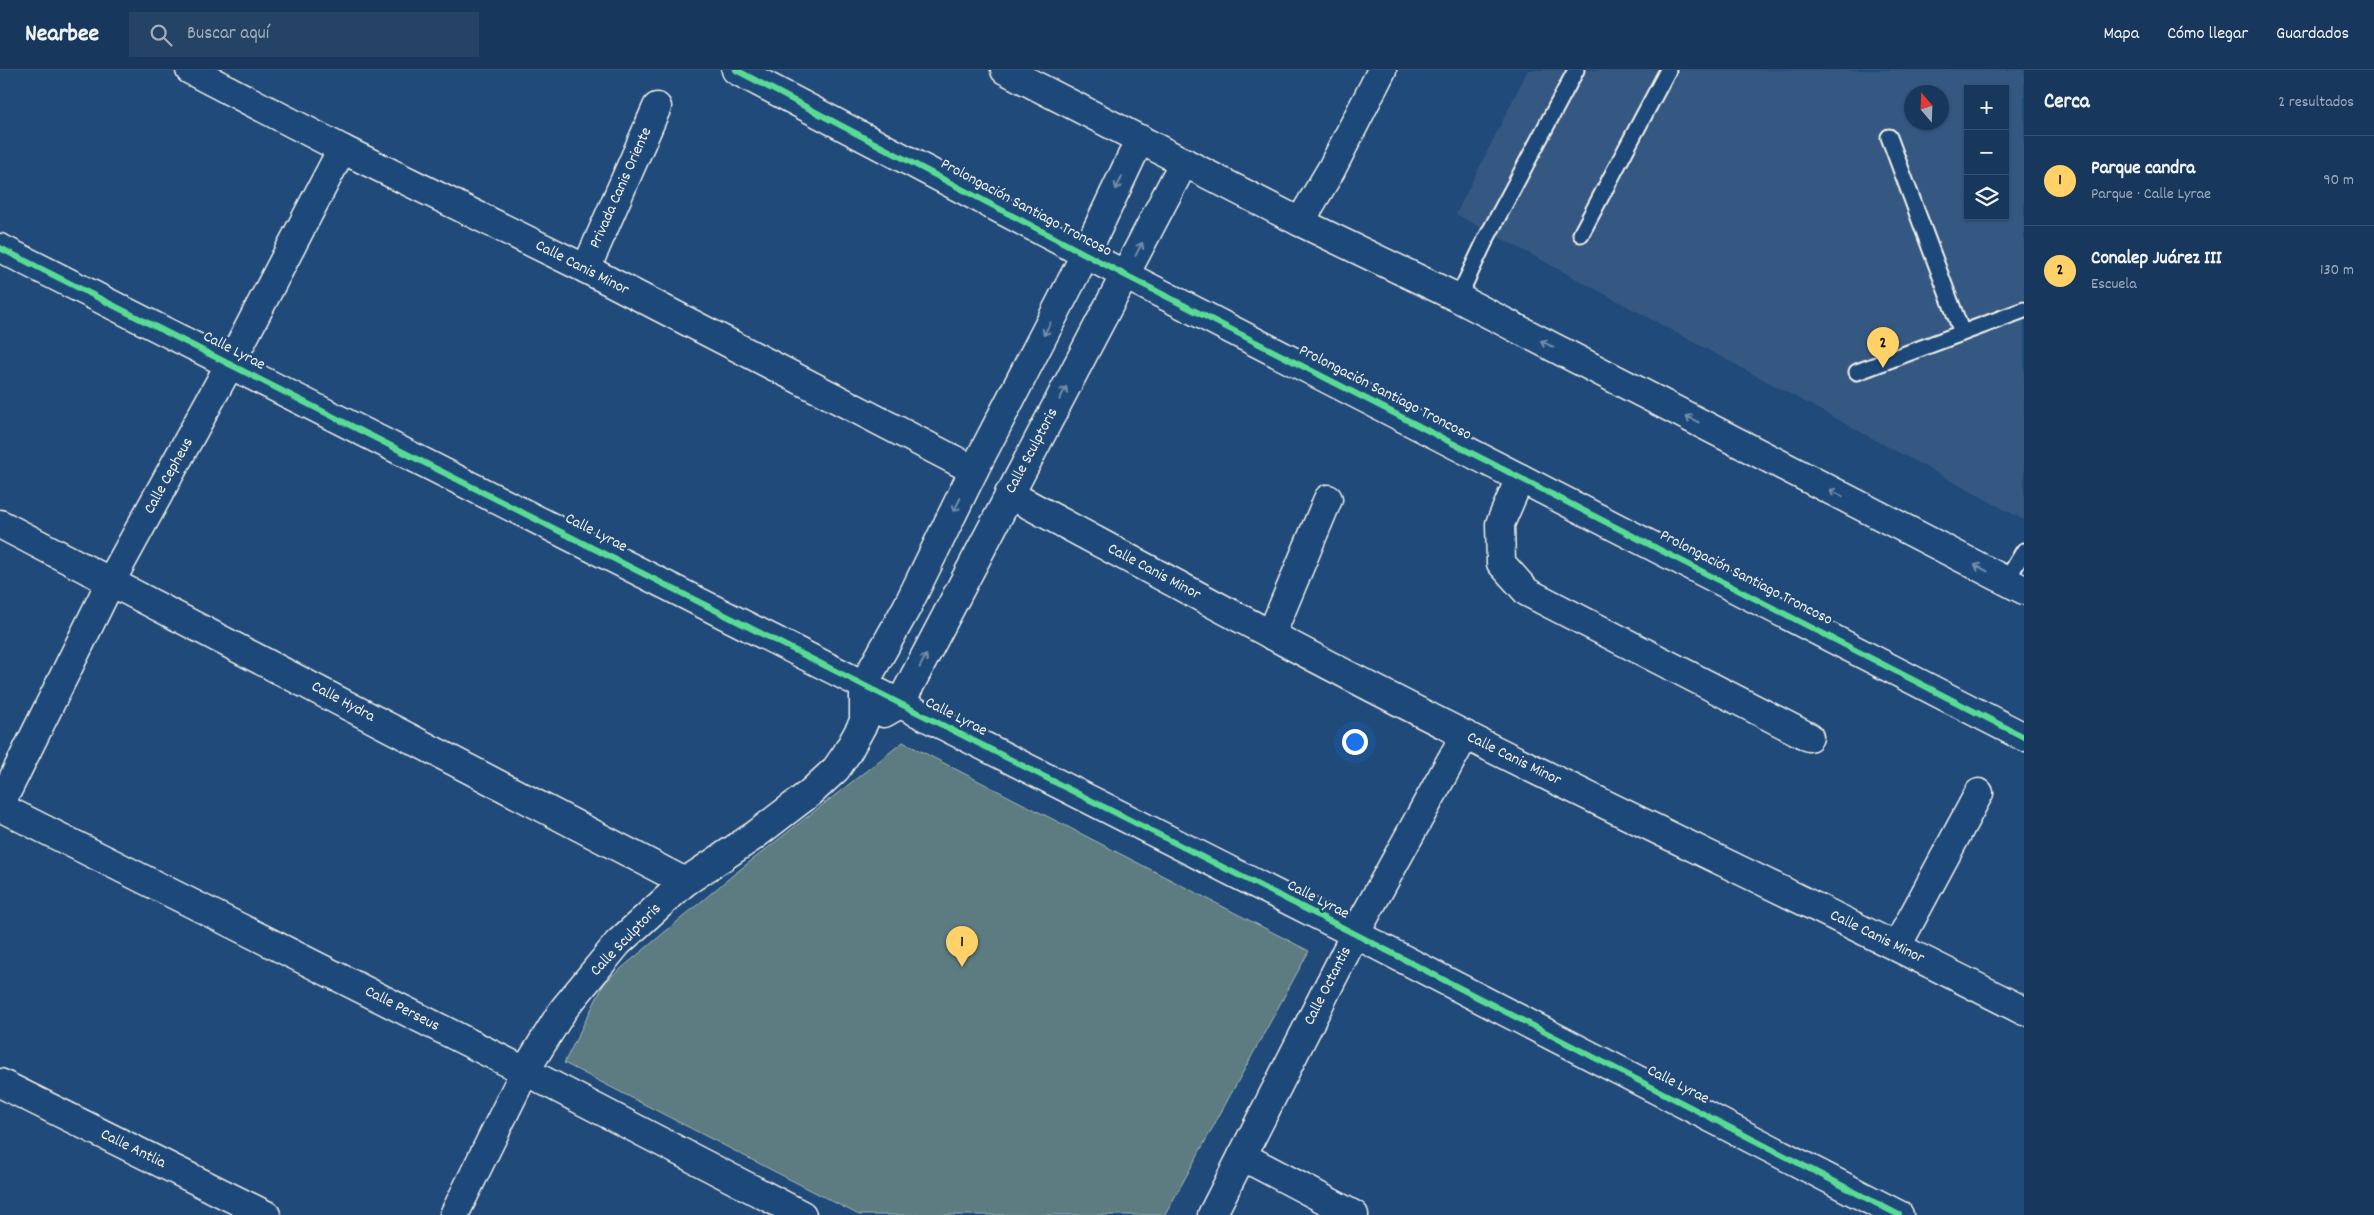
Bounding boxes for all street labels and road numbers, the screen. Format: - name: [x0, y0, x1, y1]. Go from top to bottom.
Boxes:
- street label: Privada Canis Oriente: [584, 124, 658, 252]
- street label: Prolongación Santiago Troncoso: [936, 153, 1116, 263]
- street label: Calle Canis Minor: [531, 234, 633, 302]
- street label: Calle Lyrae: [199, 325, 269, 377]
- street label: Prolongación Santiago Troncoso: [1295, 339, 1475, 447]
- street label: Calle Sculptoris: [1000, 404, 1064, 498]
- street label: Calle Cepheus: [139, 433, 200, 518]
- street label: Calle Lyrae: [561, 507, 631, 559]
- street label: Prolongación Santiago Troncoso: [1656, 524, 1836, 632]
- street label: Calle Canis Minor: [1103, 538, 1205, 606]
- street label: Calle Hydra: [307, 676, 379, 729]
- street label: Calle Lyrae: [921, 691, 991, 743]
- street label: Calle Canis Minor: [1463, 726, 1565, 792]
- street label: Calle Lyrae: [1283, 874, 1353, 926]
- street label: Calle Sculptoris: [585, 898, 667, 982]
- street label: Calle Canis Minor: [1826, 904, 1928, 970]
- street label: Calle Octantis: [1298, 942, 1358, 1029]
- street label: Calle Perseus: [361, 980, 444, 1038]
- street label: Calle Lyrae: [1643, 1059, 1713, 1111]
- street label: Calle Antlia: [96, 1123, 170, 1175]

